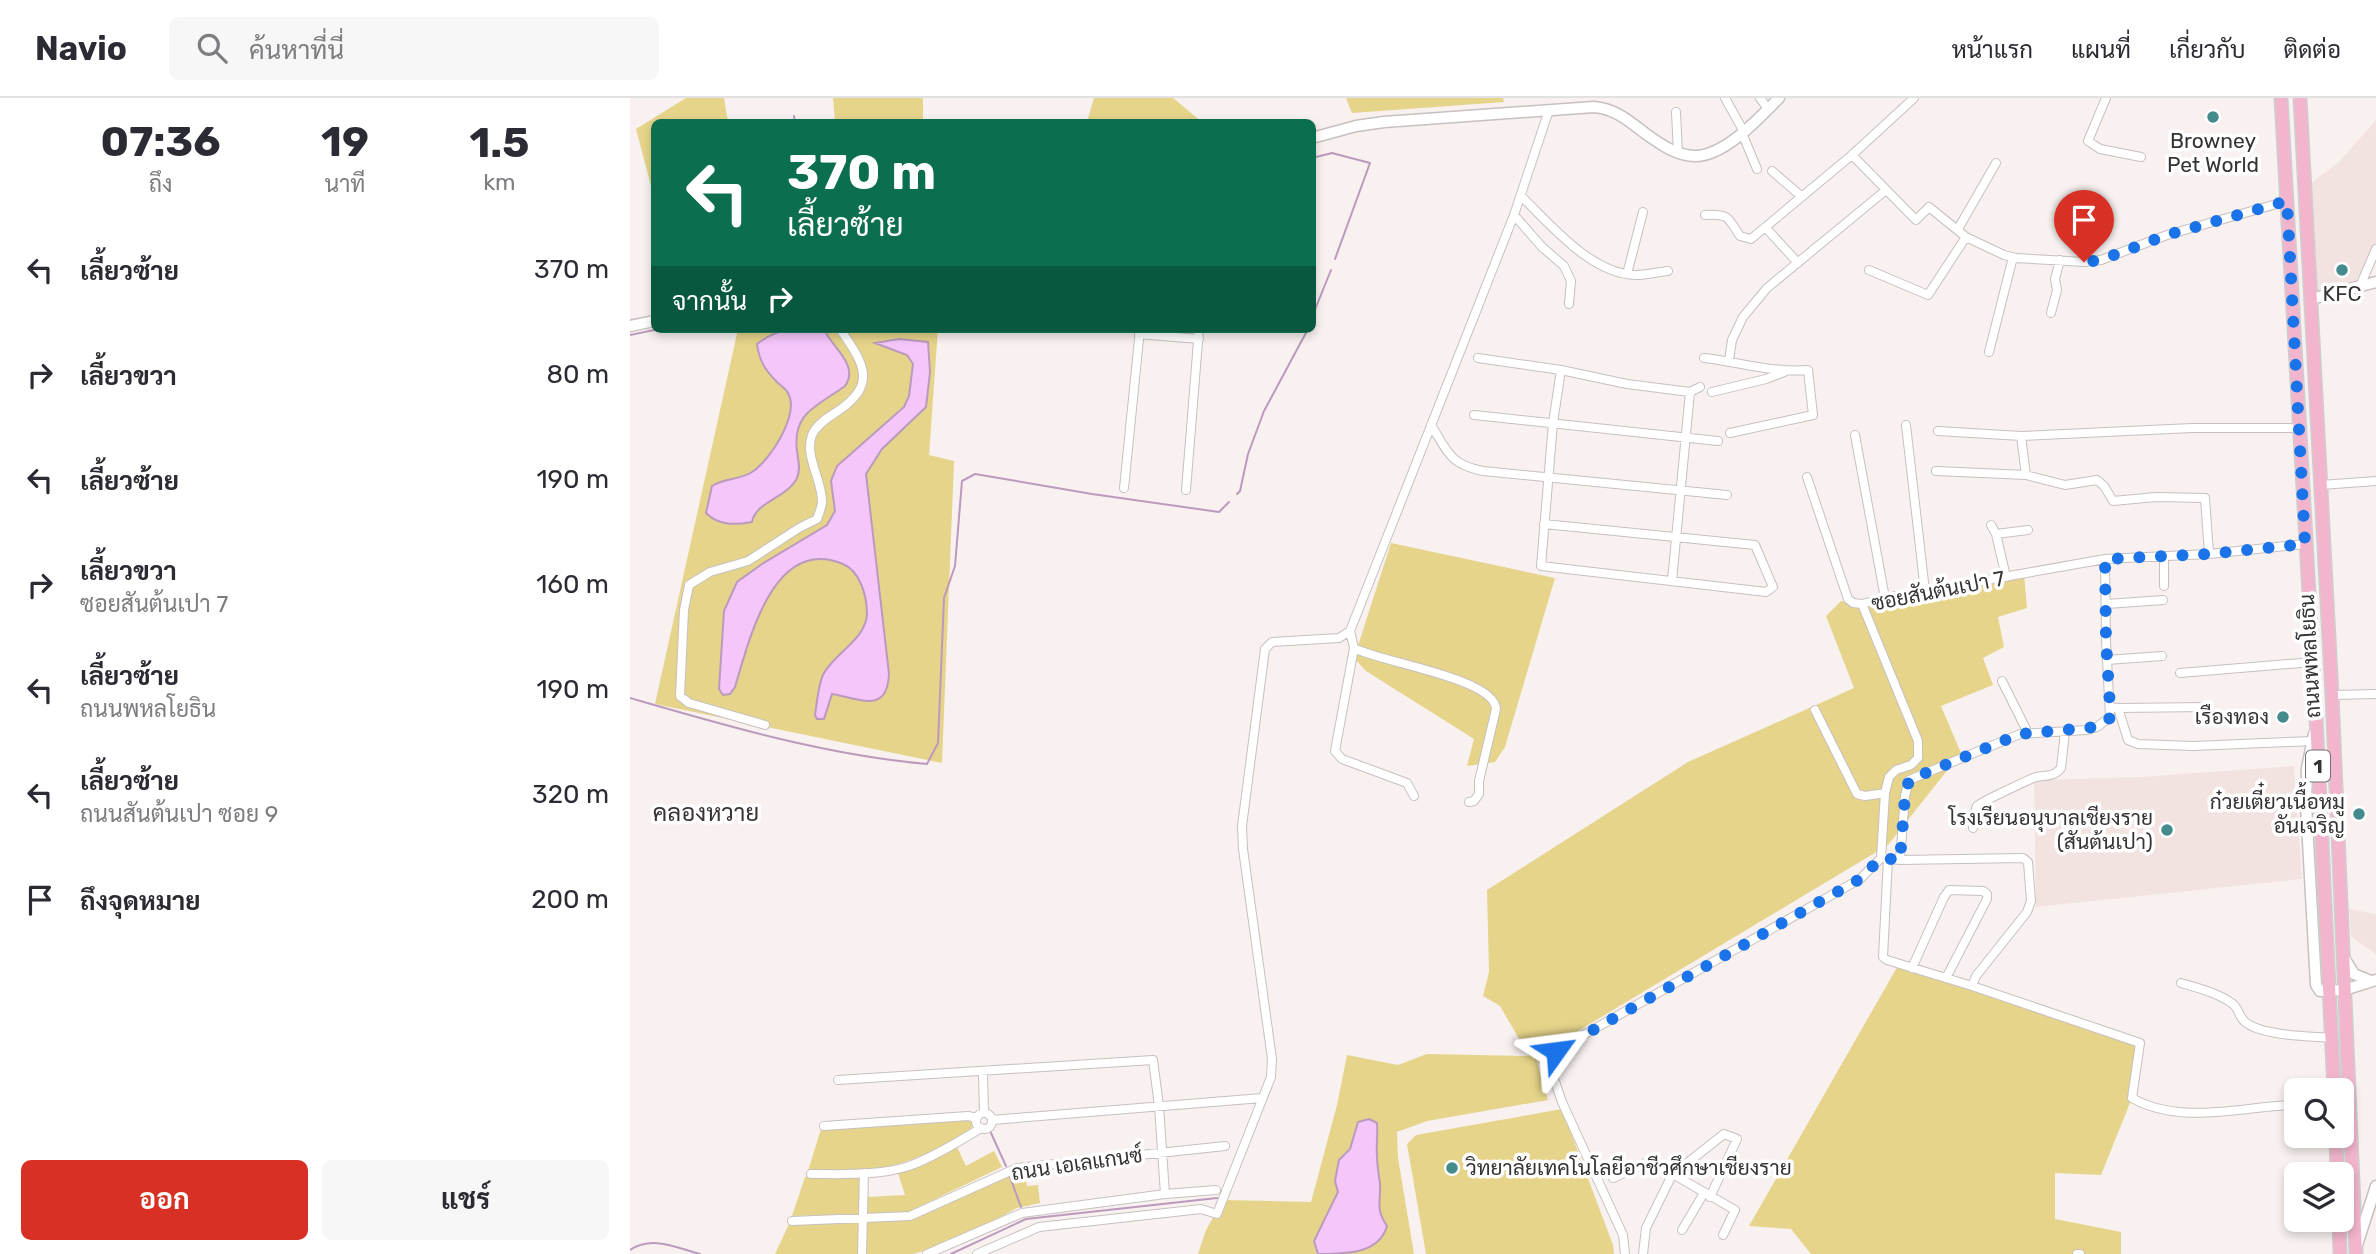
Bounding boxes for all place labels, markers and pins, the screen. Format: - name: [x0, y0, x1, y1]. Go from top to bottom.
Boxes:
- marker: Browney Pet World: [2205, 109, 2221, 125]
- place label: Browney Pet World: [2167, 128, 2259, 177]
- pin: [2054, 190, 2114, 262]
- marker: KFC: [2334, 262, 2350, 278]
- place label: KFC: [2323, 281, 2361, 306]
- place label: เรืองทอง: [2195, 703, 2269, 729]
- marker: เรืองทอง: [2275, 709, 2291, 725]
- place label: ก๋วยเตี๋ยวเนื้อหมู อันเจริญ: [2210, 782, 2345, 838]
- place label: โรงเรียนอนุบาลเชียงราย (สันต้นเปา): [1948, 805, 2153, 854]
- marker: ก๋วยเตี๋ยวเนื้อหมู อันเจริญ: [2351, 806, 2367, 822]
- marker: โรงเรียนอนุบาลเชียงราย (สันต้นเปา): [2159, 822, 2175, 838]
- place label: วิทยาลัยเทคโนโลยีอาชีวศึกษาเชียงราย: [1466, 1155, 1792, 1180]
- marker: วิทยาลัยเทคโนโลยีอาชีวศึกษาเชียงราย: [1444, 1160, 1460, 1176]

